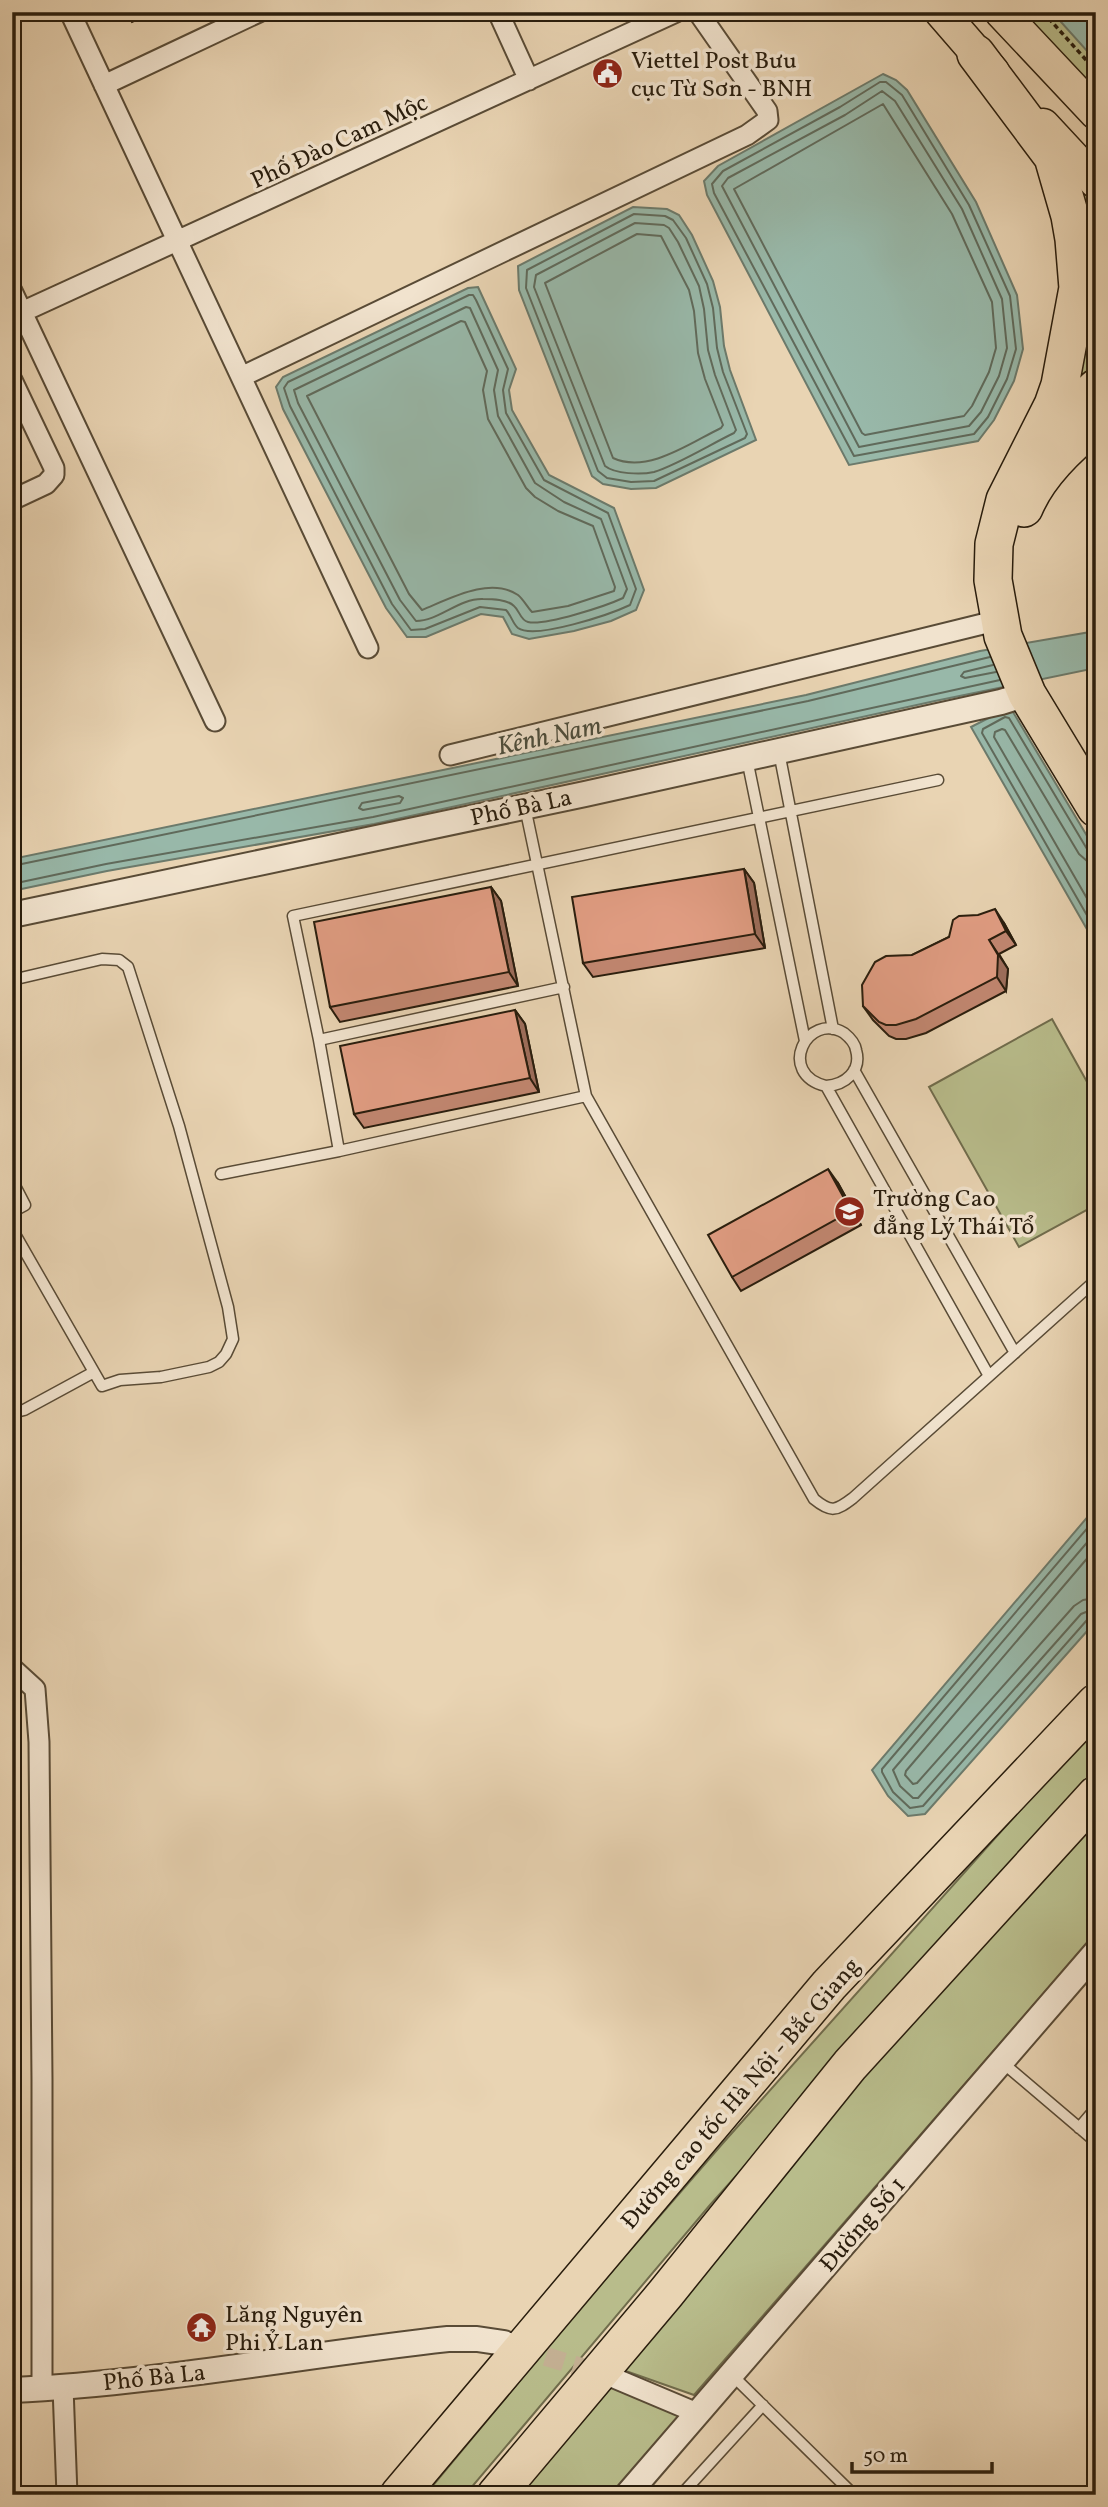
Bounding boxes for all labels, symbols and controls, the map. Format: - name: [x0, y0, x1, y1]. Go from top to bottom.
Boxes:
- place label: Viettel Post Bưu cục Từ Sơn - BNH: [631, 45, 812, 107]
- public building icon: Viettel Post Bưu cục Từ Sơn - BNH: [591, 57, 625, 91]
- street label: Phố Đào Cam Mộc: [246, 87, 434, 199]
- water label: Kênh Nam: [494, 708, 605, 766]
- street label: Phố Bà La: [468, 782, 575, 836]
- place label: Trường Cao đẳng Lý Thái Tổ: [873, 1183, 1034, 1245]
- school or university icon: Trường Cao đẳng Lý Thái Tổ: [833, 1195, 867, 1229]
- street label: Đường cao tốc Hà Nội - Bắc Giang: [614, 1951, 869, 2238]
- street label: Đường Số 1: [812, 2170, 915, 2280]
- place label: Lăng Nguyên Phi Ỷ Lan: [225, 2299, 363, 2361]
- temple icon: Lăng Nguyên Phi Ỷ Lan: [185, 2311, 219, 2345]
- street label: Phố Bà La: [101, 2357, 207, 2401]
- scale bar: [852, 2430, 992, 2474]
- text: 50 m: [863, 2442, 908, 2471]

